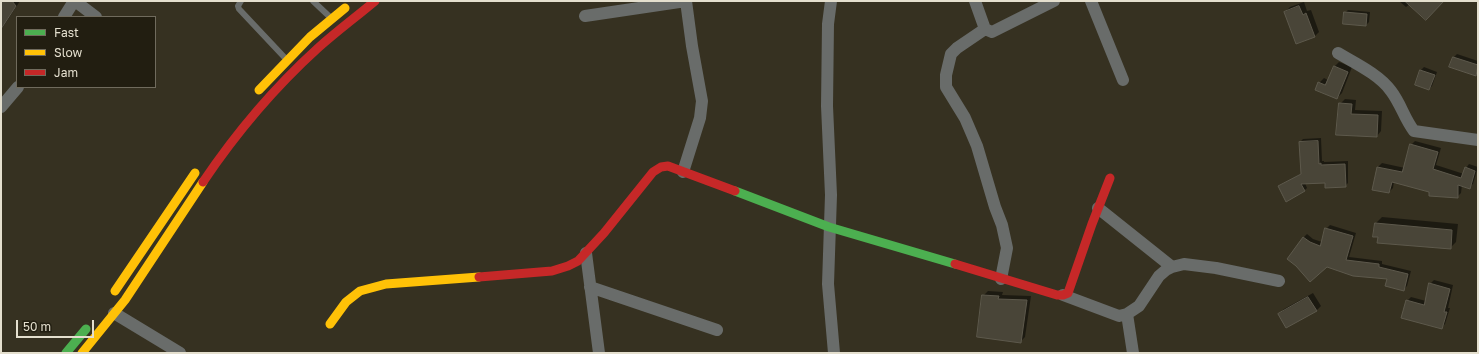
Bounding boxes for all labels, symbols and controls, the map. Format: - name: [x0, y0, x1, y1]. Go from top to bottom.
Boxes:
- legend: [16, 16, 156, 88]
- text: Fast: [54, 25, 79, 40]
- text: Slow: [54, 45, 82, 60]
- text: Jam: [54, 65, 78, 80]
- scale bar: [18, 312, 96, 338]
- text: 50 m: [23, 319, 51, 334]

